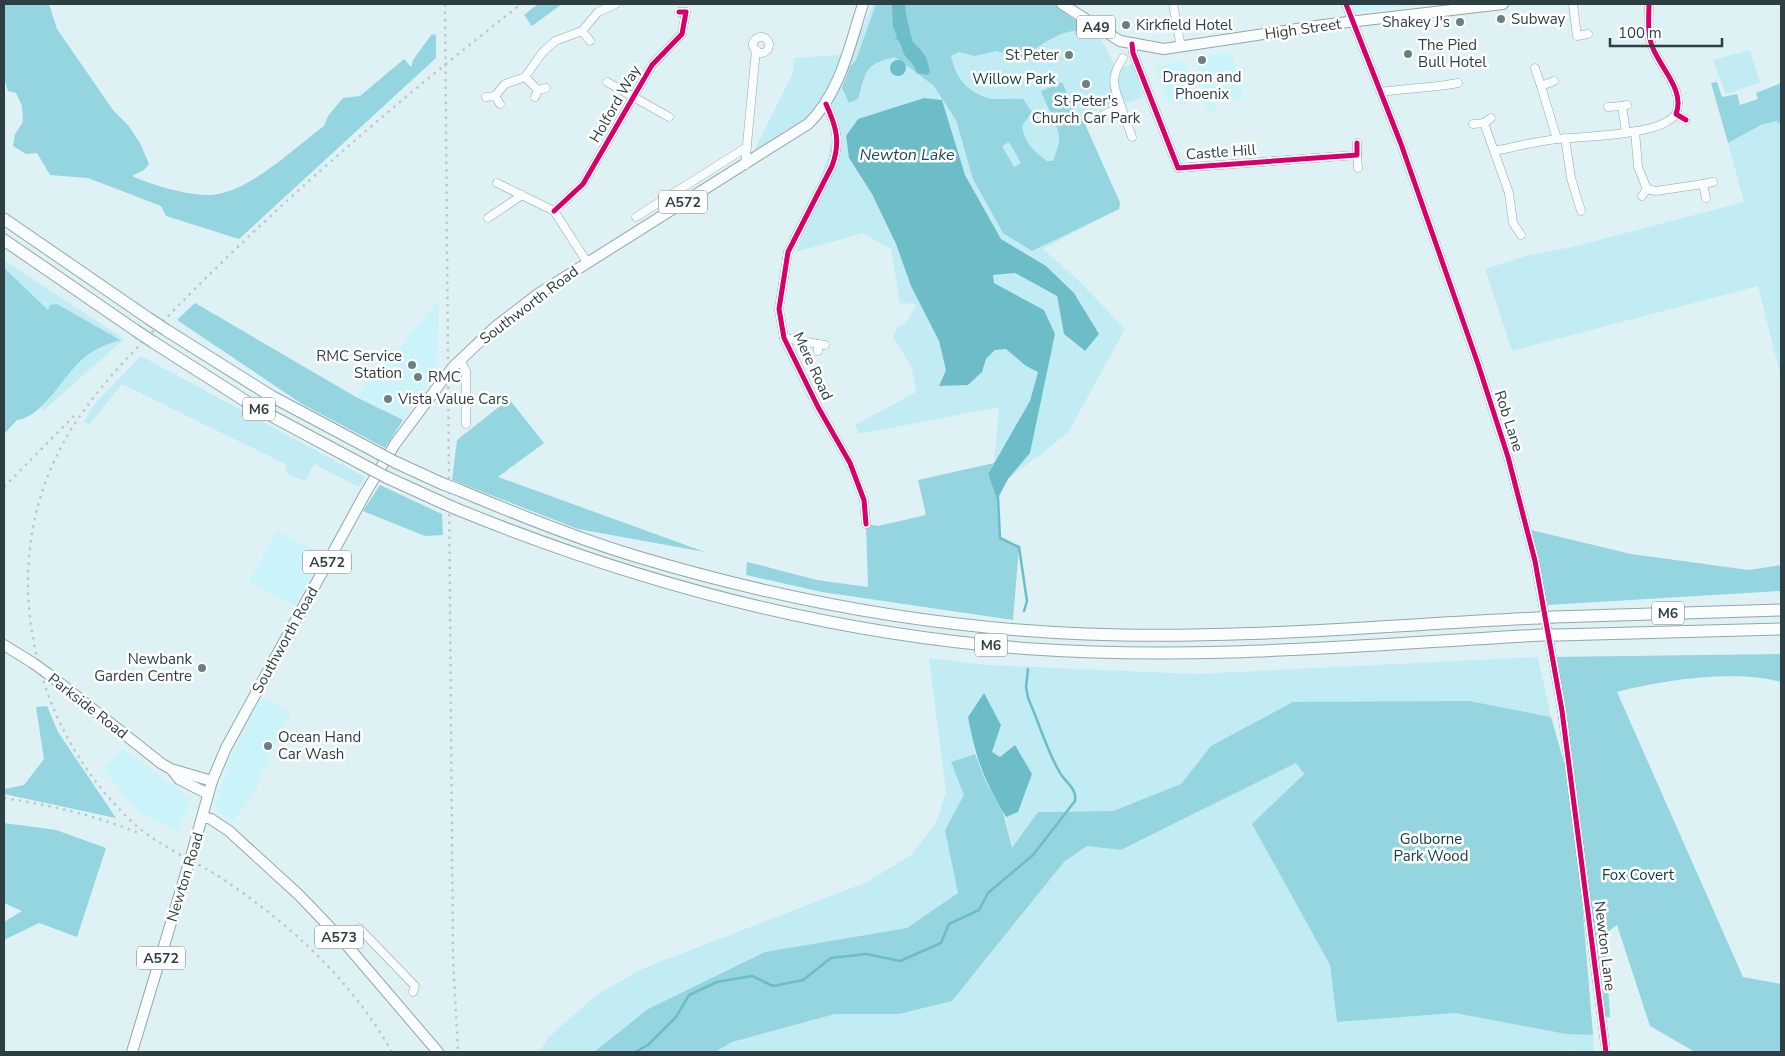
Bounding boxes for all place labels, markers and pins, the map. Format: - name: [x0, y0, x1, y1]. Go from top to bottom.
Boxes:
- place label: Subway: [1511, 9, 1566, 29]
- place label: Shakey J's: [1382, 12, 1450, 32]
- marker: Subway: [1495, 13, 1507, 25]
- place label: Kirkfield Hotel: [1136, 15, 1233, 35]
- marker: Shakey J's: [1454, 16, 1466, 28]
- marker: Kirkfield Hotel: [1120, 19, 1132, 31]
- place label: The Pied Bull Hotel: [1418, 35, 1487, 72]
- place label: St Peter: [1005, 45, 1060, 65]
- marker: The Pied Bull Hotel: [1402, 48, 1414, 60]
- marker: St Peter: [1063, 49, 1075, 61]
- marker: Dragon and Phoenix: [1196, 54, 1208, 66]
- place label: Dragon and Phoenix: [1162, 67, 1242, 104]
- marker: St Peter's Church Car Park: [1080, 78, 1092, 90]
- place label: St Peter's Church Car Park: [1032, 91, 1141, 128]
- place label: RMC Service Station: [316, 346, 402, 383]
- marker: RMC Service Station: [406, 359, 418, 371]
- place label: RMC: [428, 367, 461, 387]
- marker: RMC: [412, 371, 424, 383]
- place label: Vista Value Cars: [397, 389, 508, 409]
- marker: Vista Value Cars: [382, 393, 394, 405]
- place label: Newbank Garden Centre: [94, 649, 192, 686]
- marker: Newbank Garden Centre: [196, 662, 208, 674]
- place label: Ocean Hand Car Wash: [278, 727, 361, 764]
- marker: Ocean Hand Car Wash: [262, 740, 274, 752]

